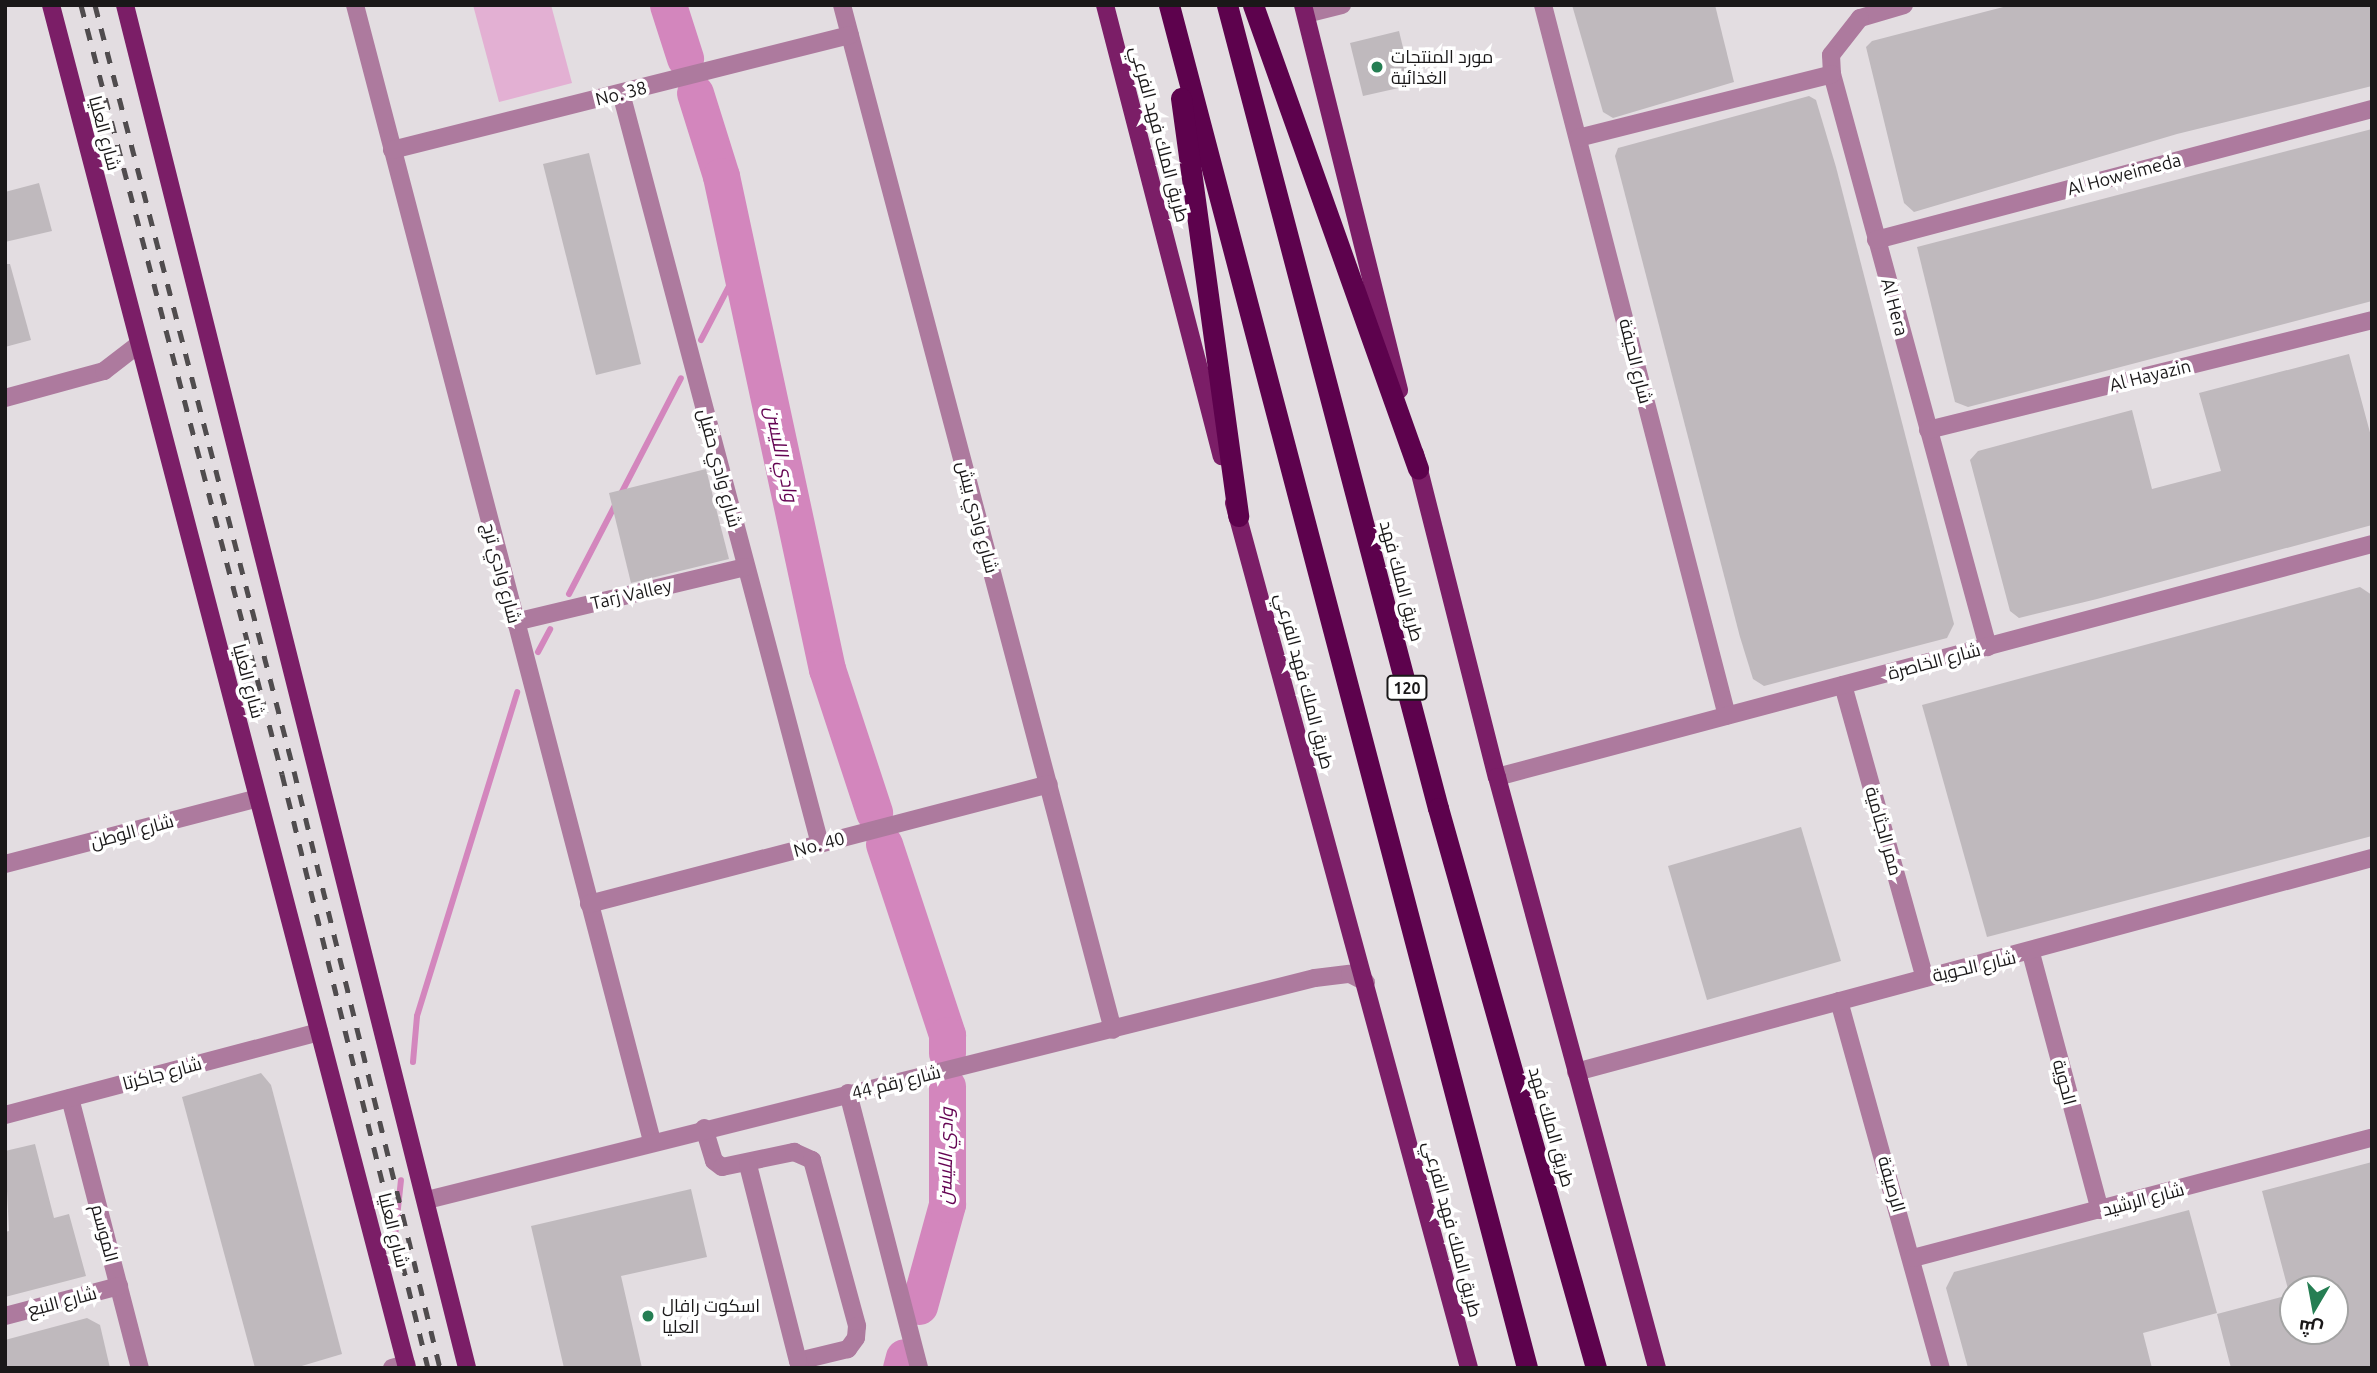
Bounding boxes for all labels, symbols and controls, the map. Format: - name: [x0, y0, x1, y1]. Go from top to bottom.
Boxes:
- street label: طريق الملك فهد الفرعي: [1126, 44, 1194, 224]
- place label: مورد المنتجات الغذائية: [1391, 46, 1493, 88]
- marker: مورد المنتجات الغذائية: [1369, 59, 1385, 75]
- street label: No. 38: [593, 76, 649, 110]
- street label: شارع العليا: [85, 93, 125, 173]
- street label: Al Howeimeda: [2065, 148, 2183, 200]
- street label: Al Hera: [1877, 276, 1913, 338]
- street label: شارع الحيفة: [1615, 316, 1657, 406]
- street label: Al Hayazin: [2107, 354, 2193, 396]
- water label: وادي الليسن: [760, 404, 802, 504]
- street label: شارع وادي حقيل: [694, 406, 746, 530]
- street label: شارع وادي بيش: [953, 459, 1003, 575]
- street label: طريق الملك فهد: [1376, 518, 1428, 644]
- street label: شارع وادي ترج: [478, 520, 526, 626]
- street label: Tarj Valley: [588, 574, 674, 614]
- street label: طريق الملك فهد الفرعي: [1271, 591, 1339, 771]
- street label: شارع الخاصرة: [1885, 638, 1983, 684]
- street label: شارع العليا: [229, 641, 269, 721]
- road number: 120: [1386, 676, 1428, 701]
- street label: ممر الجثامية: [1861, 784, 1907, 878]
- street label: شارع الوطن: [88, 810, 176, 852]
- street label: No. 40: [791, 827, 847, 861]
- street label: شارع الحوية: [1930, 946, 2018, 986]
- street label: شارع جاكرتا: [120, 1052, 204, 1094]
- street label: الحوية: [2049, 1057, 2081, 1107]
- street label: شارع رقم 44: [849, 1061, 943, 1103]
- street label: طريق الملك فهد: [1525, 1064, 1579, 1190]
- water label: وادي الليسن: [934, 1107, 958, 1205]
- street label: طريق الملك فهد الفرعي: [1419, 1139, 1487, 1319]
- street label: الرصيفة: [1874, 1154, 1910, 1214]
- street label: شارع الرشيد: [2100, 1178, 2186, 1220]
- street label: شارع العليا: [374, 1190, 414, 1270]
- street label: الموسم: [87, 1202, 123, 1264]
- north arrow: [2279, 1275, 2349, 1345]
- street label: شارع النبع: [25, 1281, 99, 1321]
- place label: اسكوت رافال العليا: [662, 1295, 760, 1338]
- marker: اسكوت رافال العليا: [640, 1308, 656, 1324]
- text: ش: [2297, 1316, 2325, 1342]

